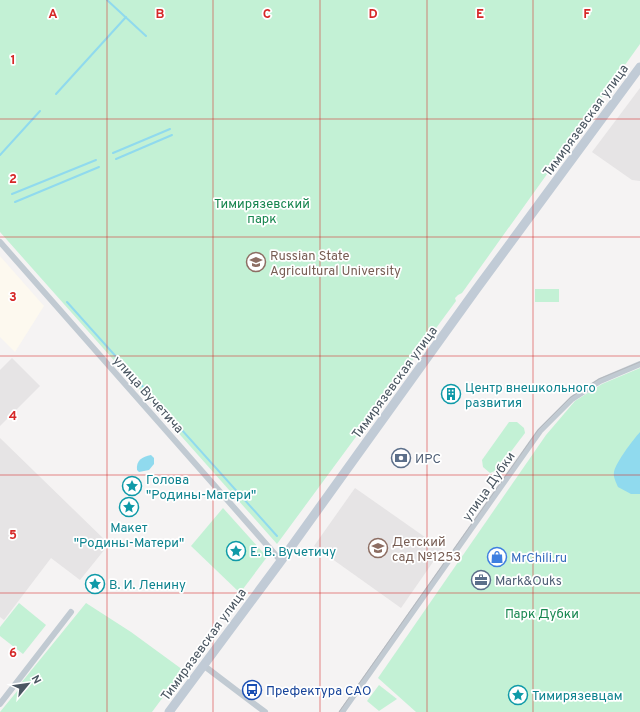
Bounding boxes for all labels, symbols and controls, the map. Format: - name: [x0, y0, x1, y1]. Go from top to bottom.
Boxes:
- text: A: [48, 7, 58, 23]
- text: B: [156, 7, 165, 23]
- text: C: [263, 7, 271, 23]
- text: D: [368, 7, 378, 23]
- text: E: [476, 7, 484, 23]
- text: F: [583, 7, 591, 23]
- text: 1: [10, 53, 16, 69]
- street label: Тимирязевская улица: [540, 62, 633, 181]
- text: 2: [9, 172, 17, 188]
- park label: Тимирязевский парк: [214, 197, 310, 228]
- place label: Russian State Agricultural University: [270, 249, 401, 280]
- school or university icon: Russian State Agricultural University: [245, 251, 267, 273]
- text: 3: [9, 290, 17, 306]
- street label: Тимирязевская улица: [349, 324, 442, 443]
- street label: улица Вучетича: [109, 353, 186, 437]
- place label: Центр внешкольного развития: [465, 381, 596, 412]
- building icon: Центр внешкольного развития: [440, 383, 462, 405]
- text: 4: [9, 409, 17, 425]
- bank icon: ИРС: [390, 447, 412, 469]
- street label: улица Дубки: [460, 449, 519, 525]
- place label: ИРС: [415, 452, 441, 468]
- place label: Голова "Родины-Матери": [146, 473, 256, 504]
- place icon: Голова "Родины-Матери": [121, 475, 143, 497]
- place icon: Макет "Родины-Матери": [118, 496, 140, 518]
- place label: Макет "Родины-Матери": [74, 521, 184, 552]
- text: 5: [9, 528, 17, 544]
- place label: Детский сад №1253: [392, 535, 461, 566]
- school or university icon: Детский сад №1253: [367, 537, 389, 559]
- place icon: Е. В. Вучетичу: [225, 540, 247, 562]
- place label: Е. В. Вучетичу: [250, 545, 336, 561]
- shop icon: MrChili.ru: [486, 546, 508, 568]
- place label: MrChili.ru: [511, 551, 567, 567]
- office icon: Mark&Ouks: [470, 569, 492, 591]
- place icon: В. И. Ленину: [84, 573, 106, 595]
- place label: Mark&Ouks: [495, 574, 562, 590]
- place label: В. И. Ленину: [109, 578, 186, 594]
- street label: Тимирязевская улица: [158, 586, 251, 705]
- park label: Парк Дубки: [505, 607, 579, 623]
- text: 6: [9, 646, 17, 662]
- north arrow: [8, 664, 48, 704]
- text: N: [28, 673, 44, 686]
- bus stop icon: Префектура САО: [241, 679, 263, 701]
- place label: Префектура САО: [266, 684, 371, 700]
- place icon: Тимирязевцам: [507, 684, 529, 706]
- place label: Тимирязевцам: [532, 689, 622, 705]

